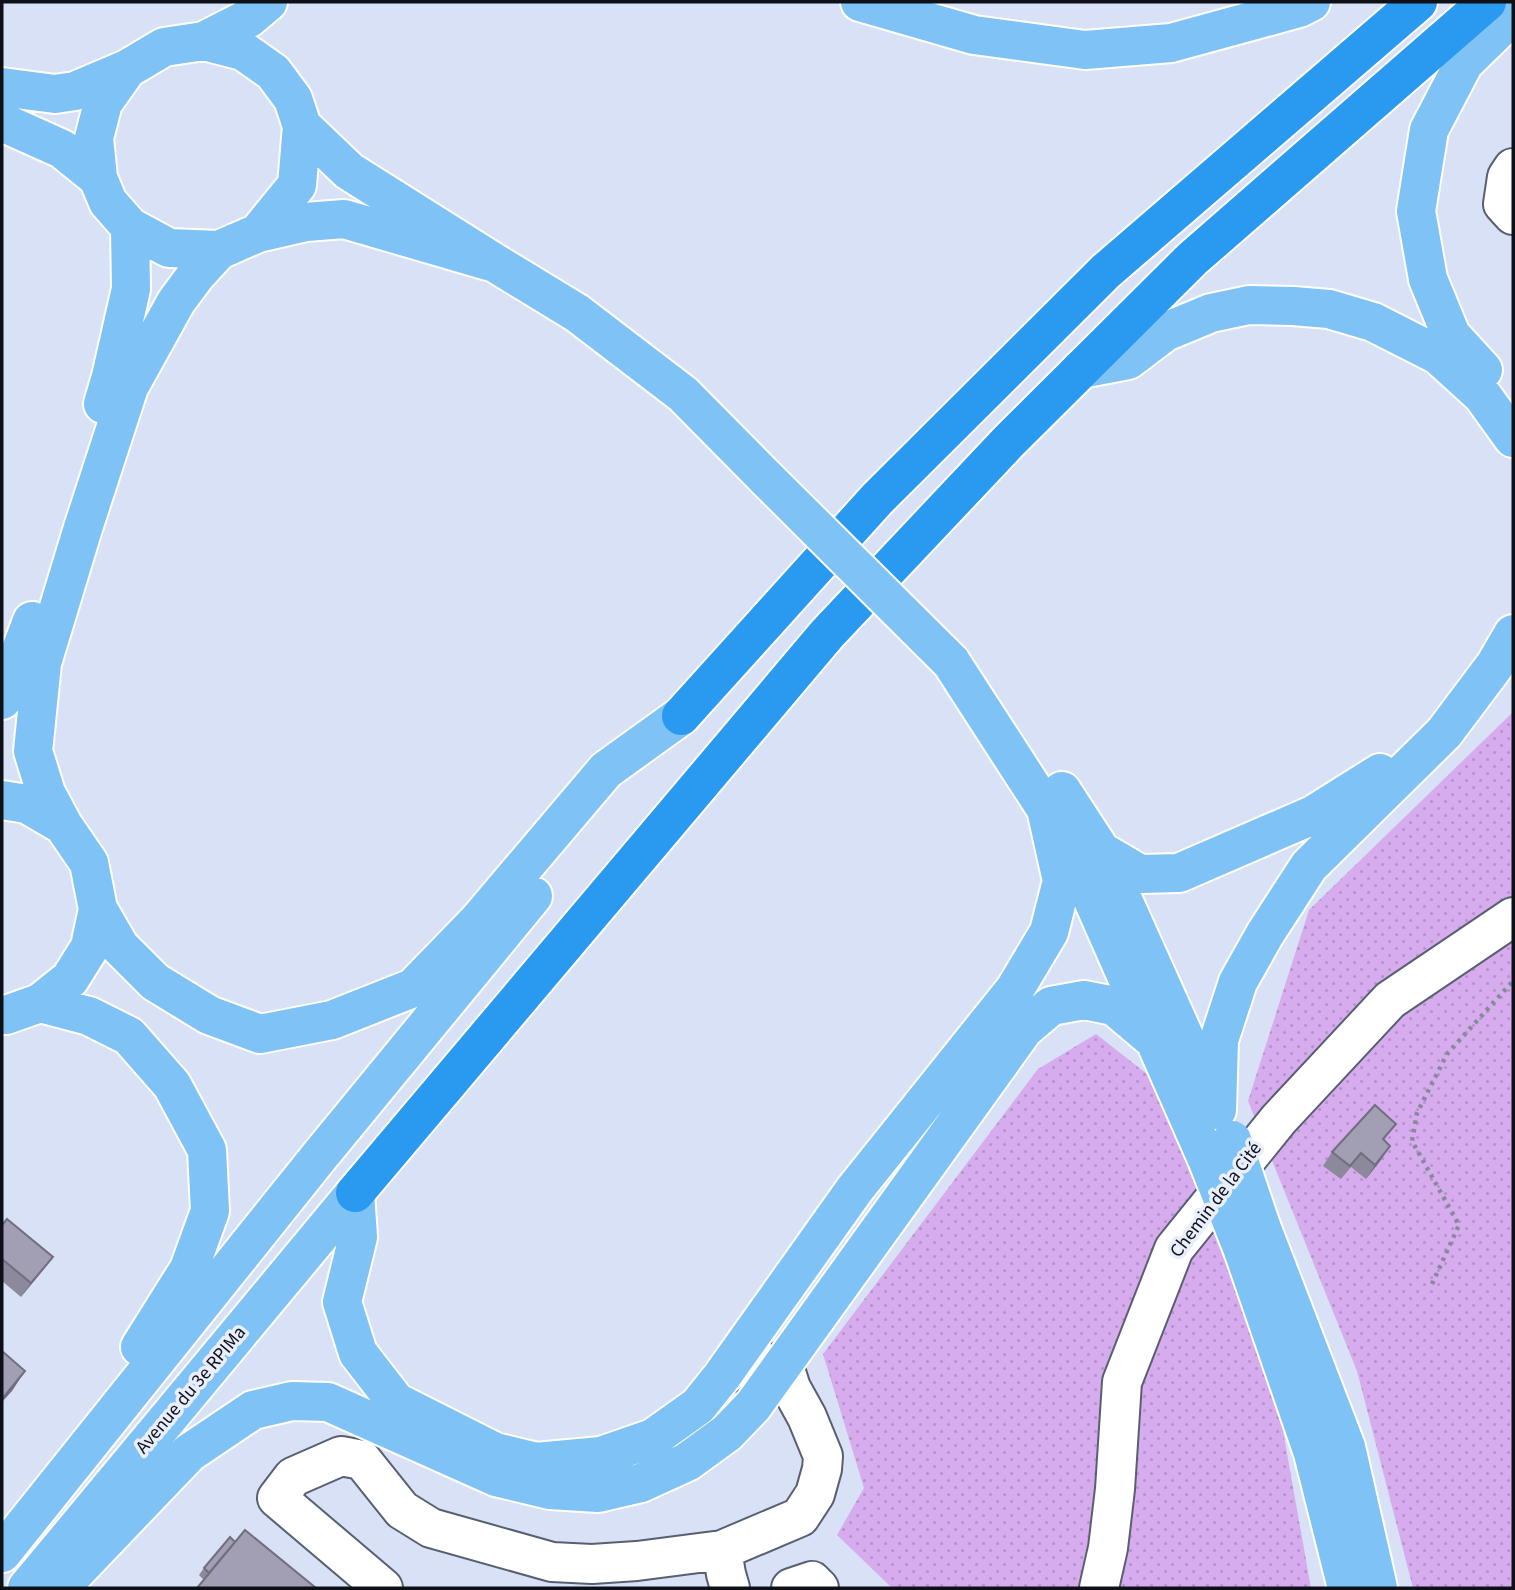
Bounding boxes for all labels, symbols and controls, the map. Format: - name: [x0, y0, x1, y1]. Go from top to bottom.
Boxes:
- street label: Chemin de la Cité: [1164, 1137, 1268, 1263]
- street label: Avenue du 3e RPIMa: [129, 1320, 253, 1460]

